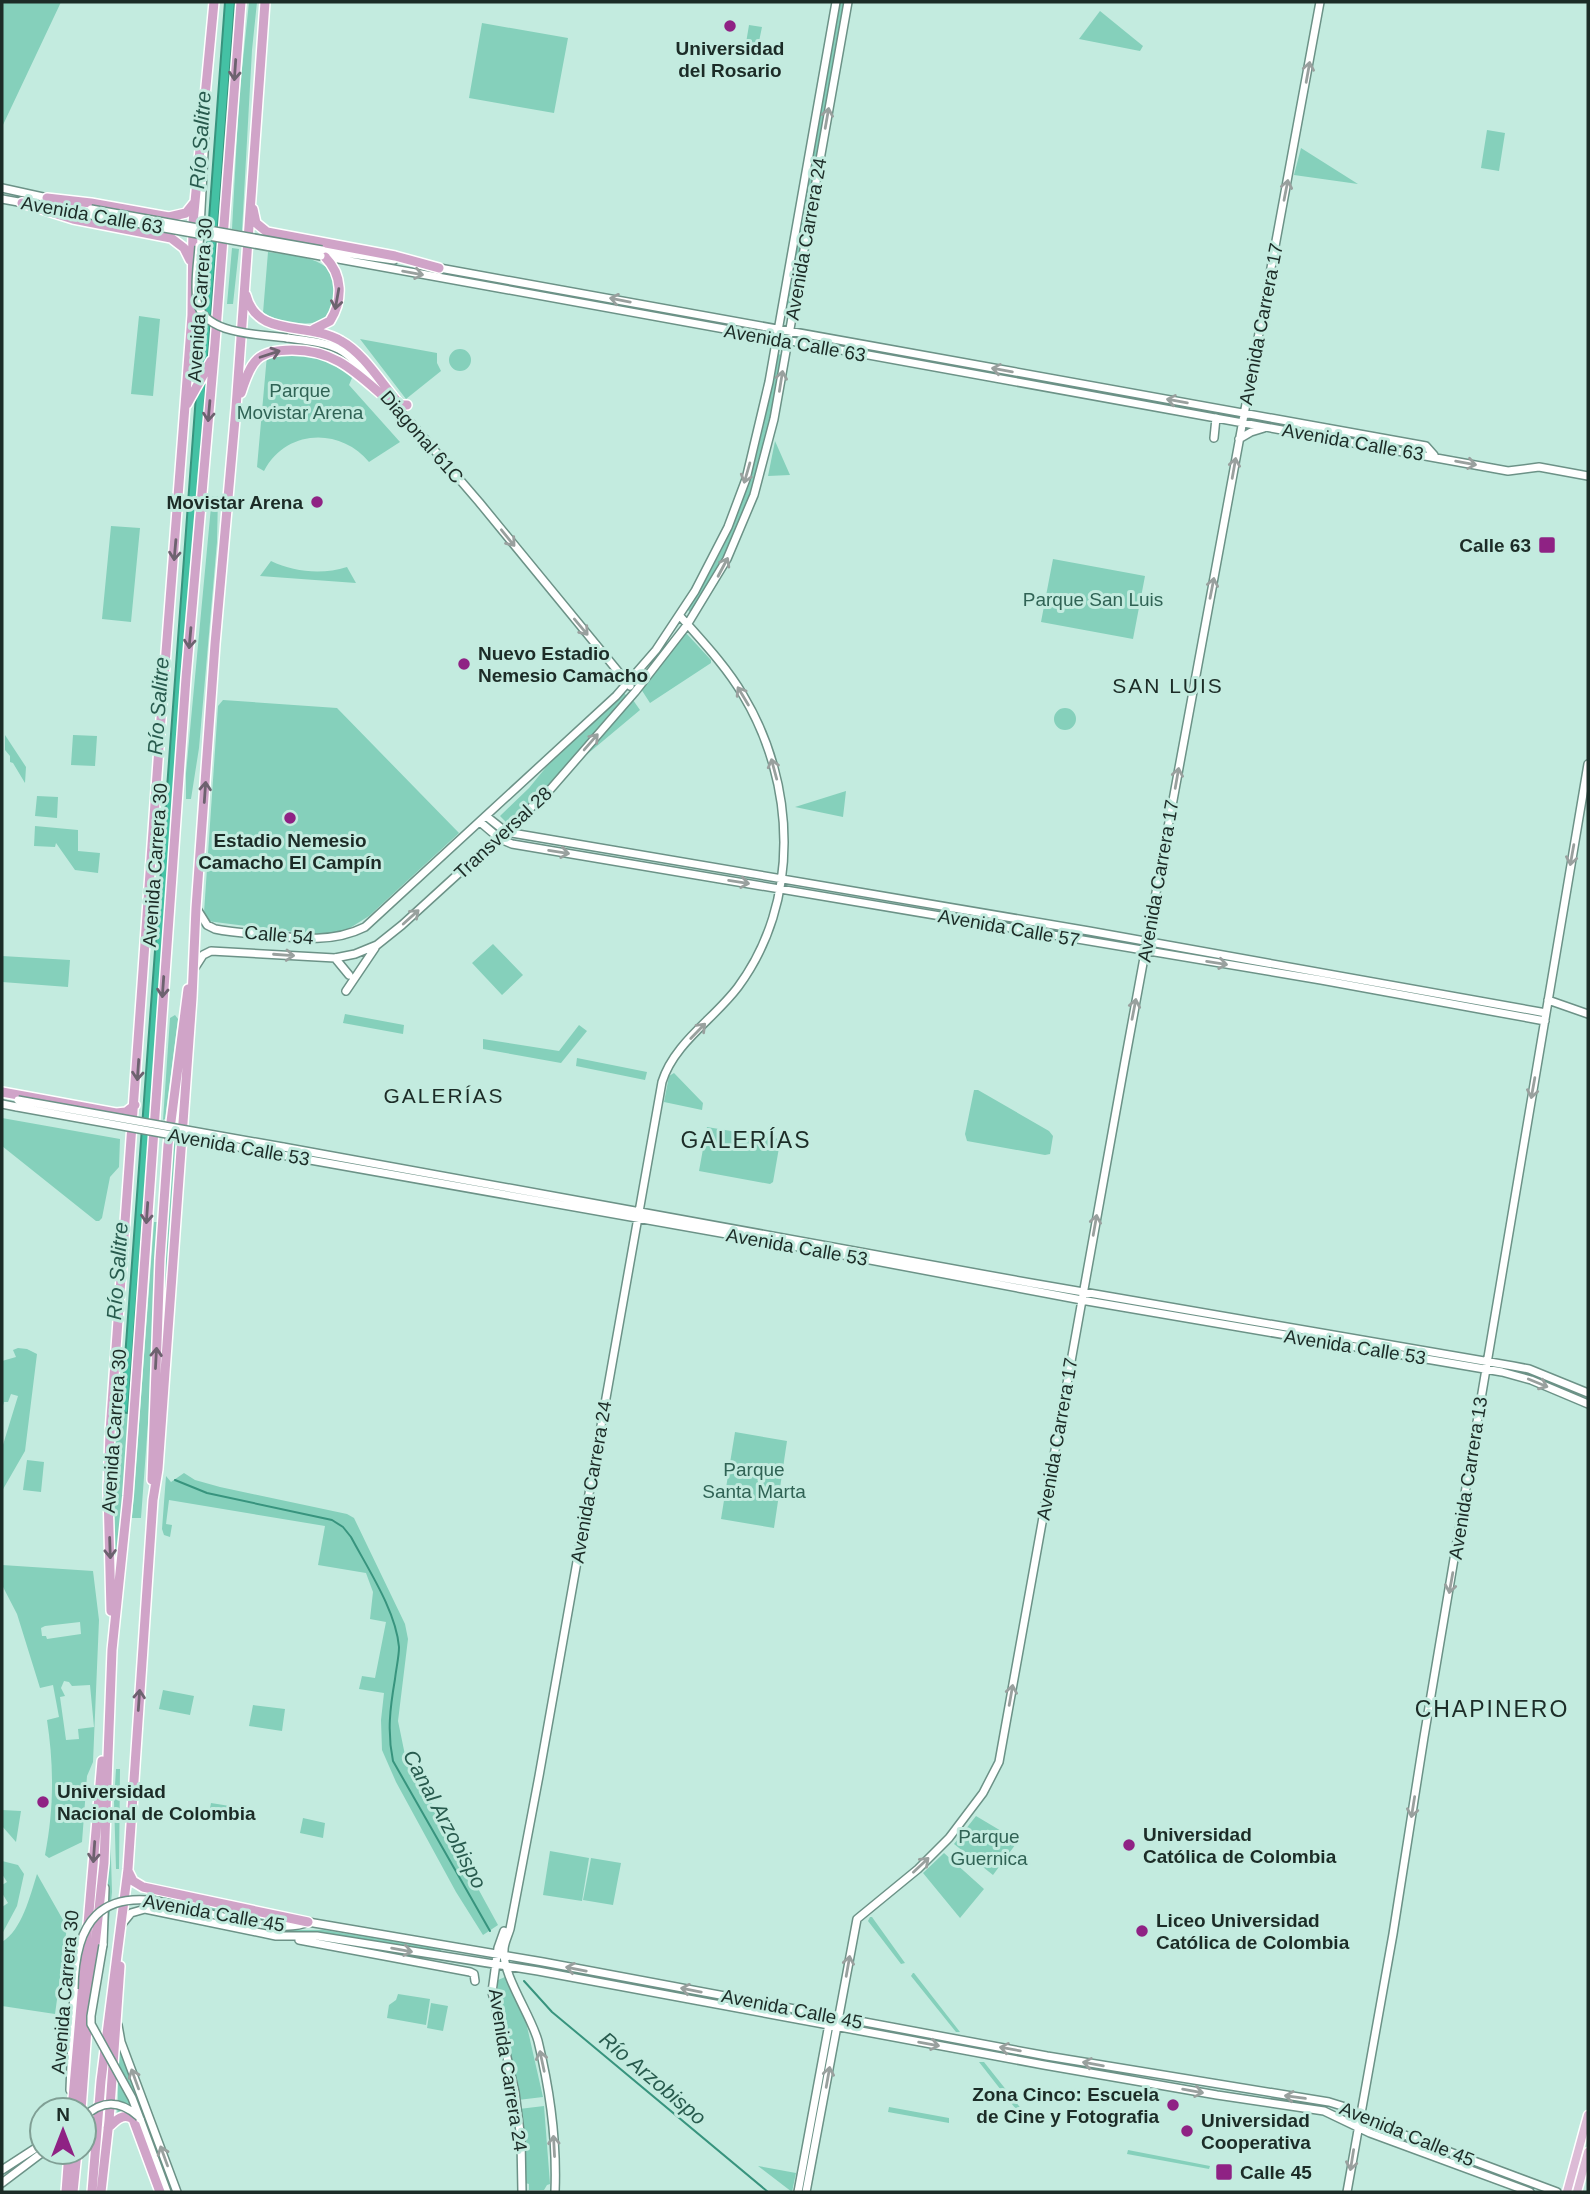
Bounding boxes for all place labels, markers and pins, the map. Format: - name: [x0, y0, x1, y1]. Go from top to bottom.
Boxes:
- marker: Universidad del Rosario: [722, 18, 738, 34]
- place label: Universidad del Rosario: [676, 38, 784, 81]
- place label: Movistar Arena: [166, 492, 303, 513]
- marker: Movistar Arena: [309, 494, 325, 510]
- place label: Calle 63: [1459, 535, 1531, 556]
- marker: Calle 63: [1537, 535, 1557, 555]
- place label: Nuevo Estadio Nemesio Camacho: [478, 643, 648, 686]
- marker: Nuevo Estadio Nemesio Camacho: [456, 656, 472, 672]
- marker: Estadio Nemesio Camacho El Campín: [282, 810, 298, 826]
- place label: Estadio Nemesio Camacho El Campín: [198, 830, 382, 873]
- place label: Universidad Nacional de Colombia: [57, 1781, 256, 1824]
- marker: Universidad Nacional de Colombia: [35, 1794, 51, 1810]
- place label: Universidad Católica de Colombia: [1143, 1824, 1337, 1867]
- marker: Universidad Católica de Colombia: [1121, 1837, 1137, 1853]
- place label: Liceo Universidad Católica de Colombia: [1156, 1910, 1350, 1953]
- marker: Liceo Universidad Católica de Colombia: [1134, 1923, 1150, 1939]
- place label: Zona Cinco: Escuela de Cine y Fotografia: [972, 2084, 1159, 2127]
- marker: Zona Cinco: Escuela de Cine y Fotografia: [1165, 2097, 1181, 2113]
- place label: Universidad Cooperativa: [1201, 2110, 1311, 2153]
- marker: Universidad Cooperativa: [1179, 2123, 1195, 2139]
- marker: Calle 45: [1214, 2162, 1234, 2182]
- place label: Calle 45: [1240, 2162, 1312, 2183]

